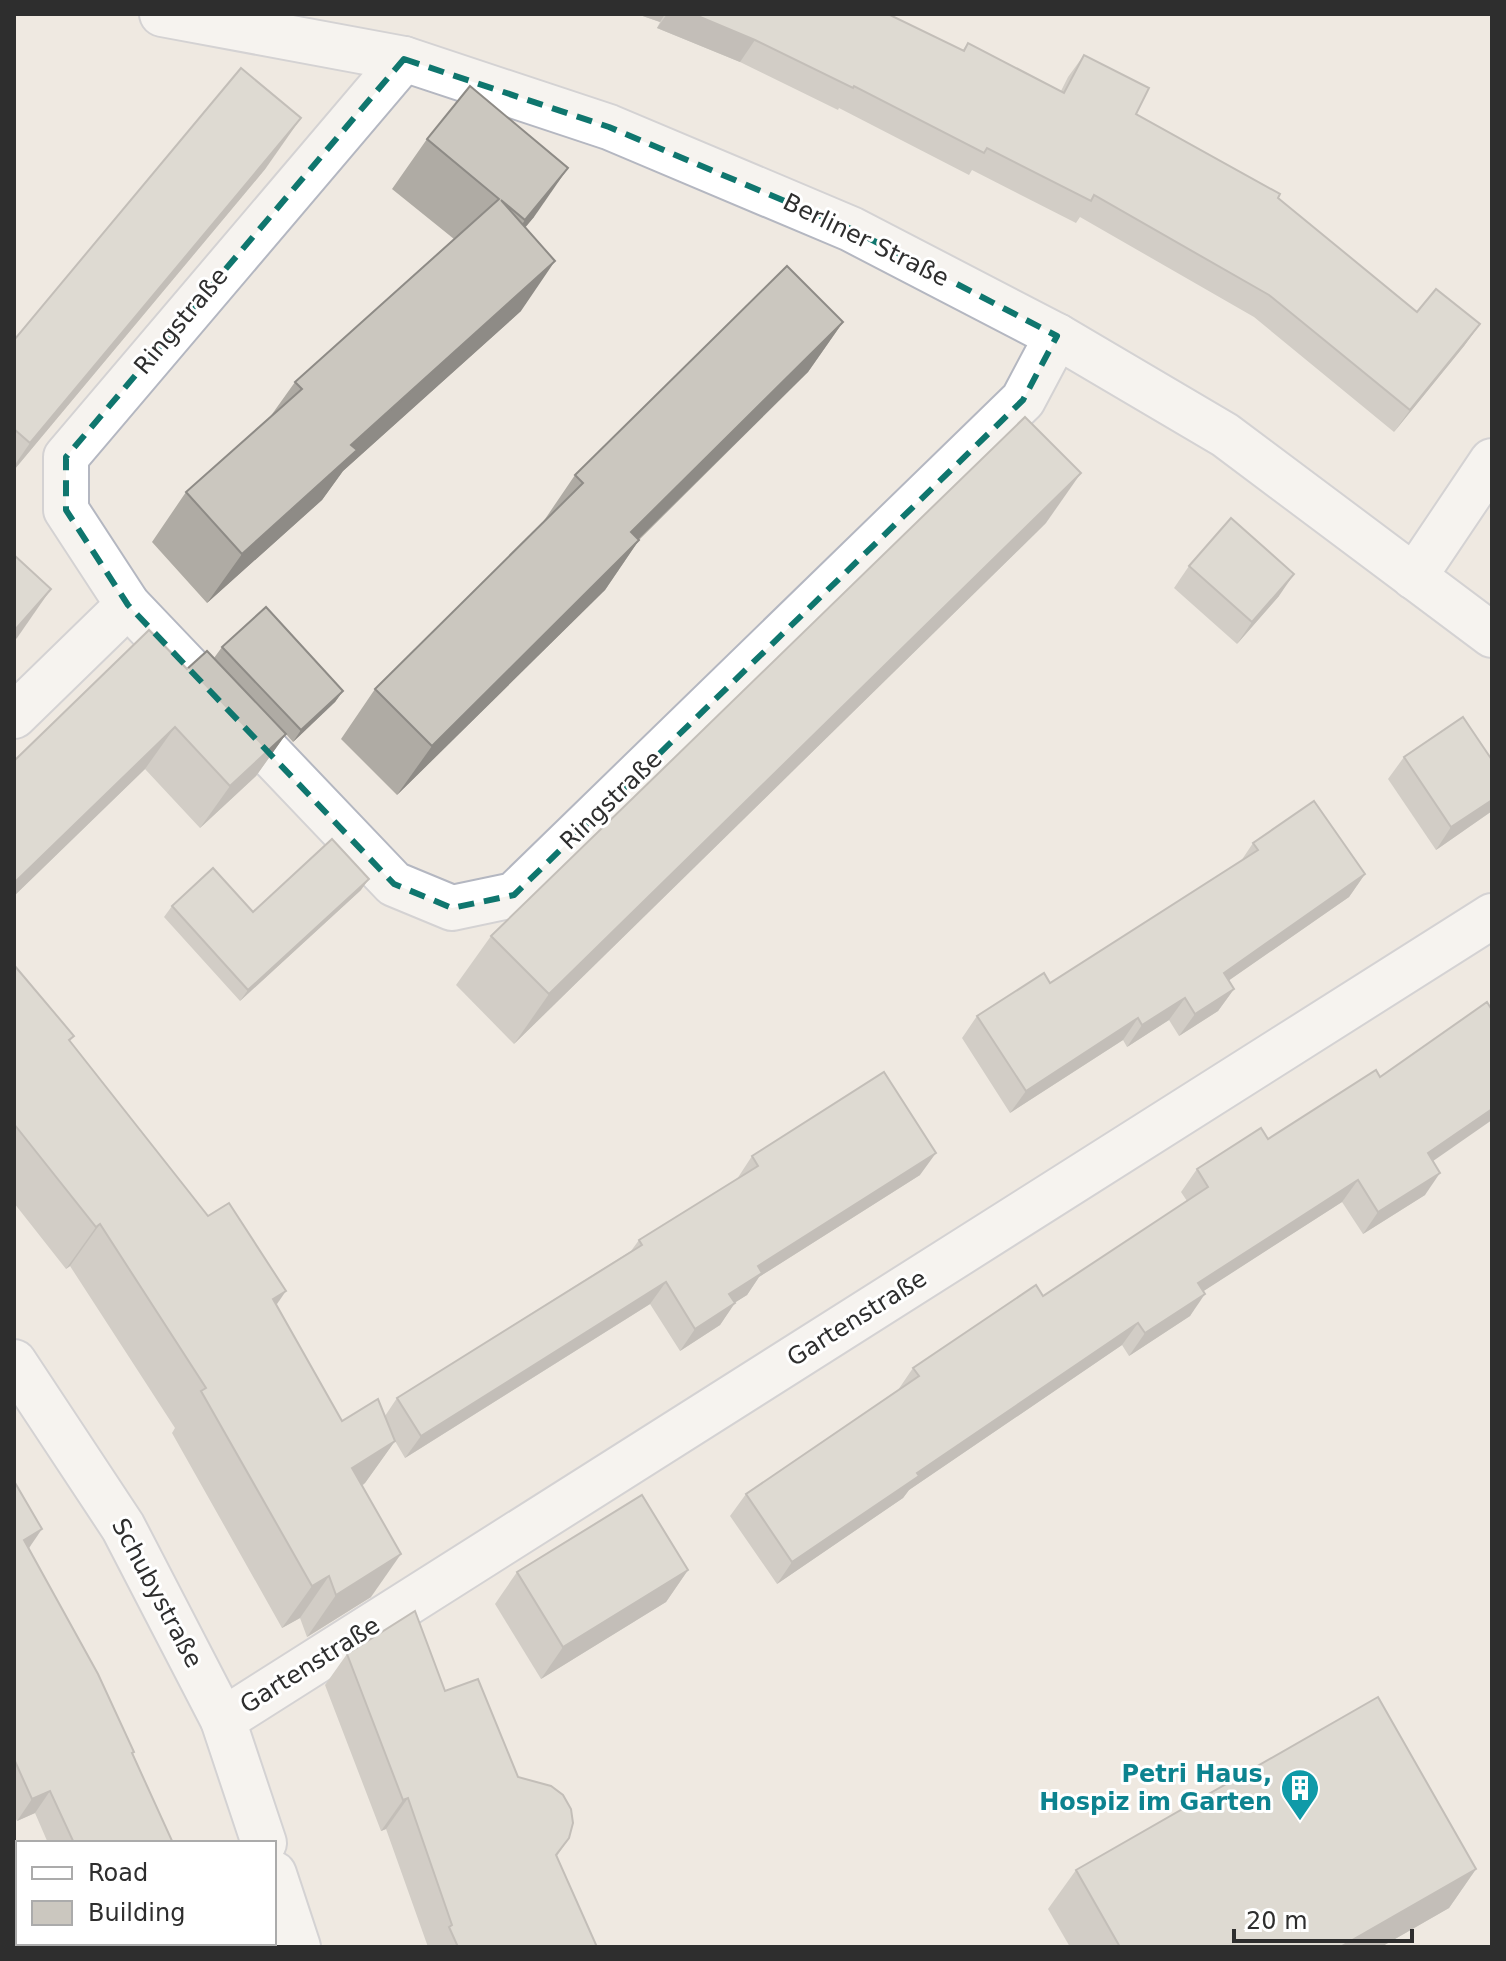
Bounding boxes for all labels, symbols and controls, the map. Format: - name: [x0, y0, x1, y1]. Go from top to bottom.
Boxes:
- street label: Berliner Straße: [779, 188, 953, 292]
- street label: Ringstraße: [128, 262, 234, 380]
- street label: Ringstraße: [554, 745, 668, 855]
- street label: Gartenstraße: [782, 1264, 932, 1372]
- street label: Schubystraße: [106, 1514, 208, 1672]
- street label: Gartenstraße: [235, 1611, 385, 1719]
- place label: Petri Haus, Hospiz im Garten: [1039, 1760, 1272, 1816]
- building icon: Petri Haus, Hospiz im Garten: [1279, 1767, 1321, 1822]
- legend: [16, 1841, 276, 1945]
- text: Road: [88, 1859, 148, 1887]
- scale bar: [1234, 1893, 1412, 1943]
- text: Building: [88, 1899, 185, 1927]
- text: 20 m: [1246, 1907, 1308, 1935]

